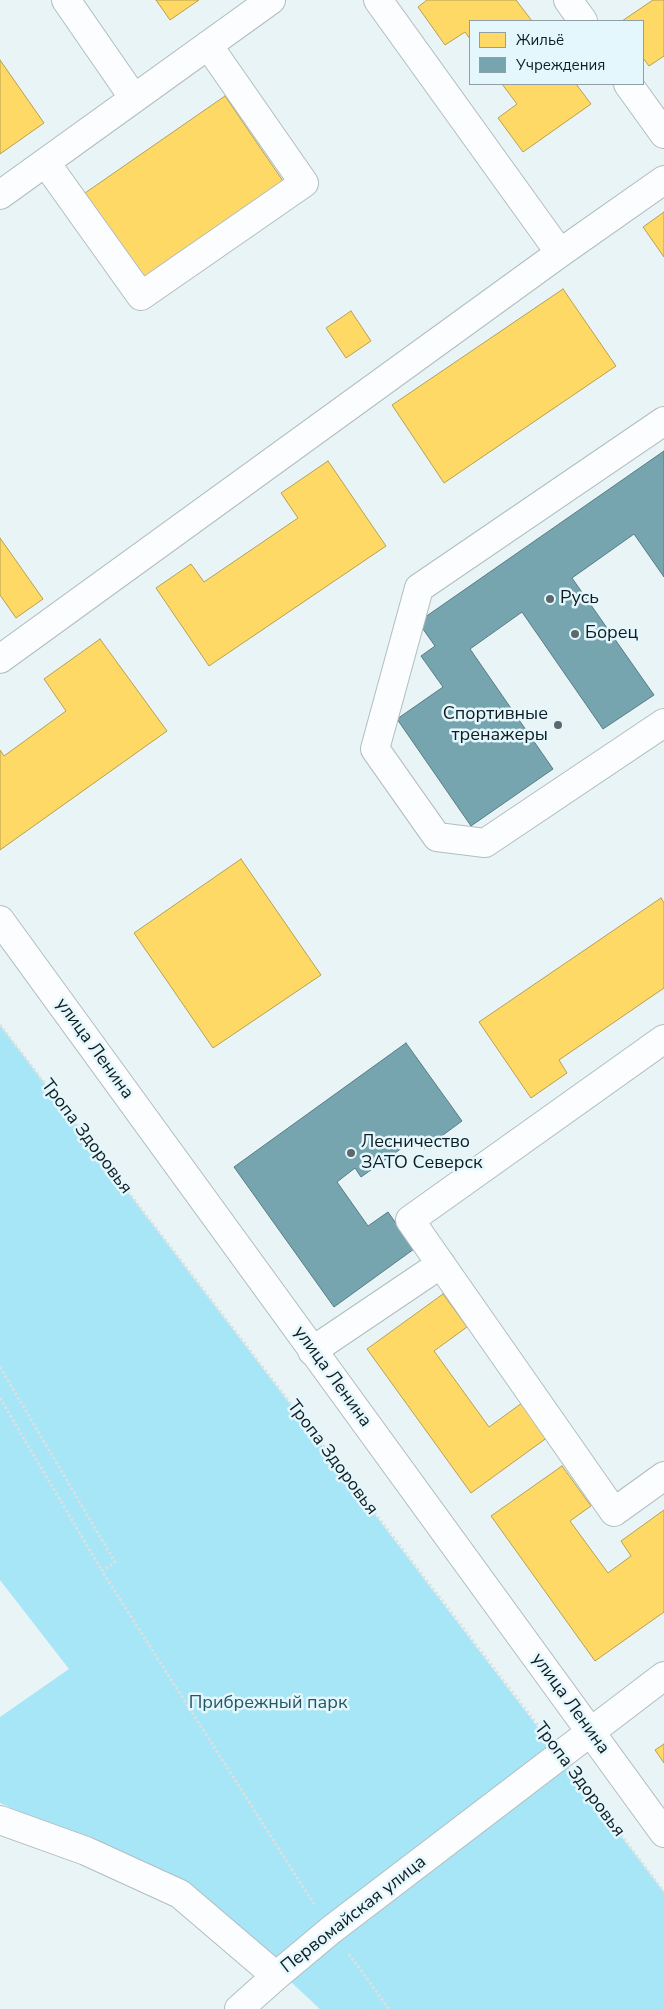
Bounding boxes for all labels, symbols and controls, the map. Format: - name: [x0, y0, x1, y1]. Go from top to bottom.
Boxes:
- legend: [469, 20, 644, 85]
- text: Жильё: [516, 30, 564, 50]
- text: Учреждения: [516, 55, 605, 75]
- place label: Русь: [560, 588, 599, 610]
- marker: Русь: [544, 593, 556, 605]
- place label: Борец: [585, 623, 638, 645]
- marker: Борец: [569, 628, 581, 640]
- place label: Спортивные тренажеры: [443, 704, 548, 746]
- marker: Спортивные тренажеры: [552, 719, 564, 731]
- street label: улица Ленина: [50, 994, 138, 1104]
- street label: Тропа Здоровья: [36, 1075, 136, 1199]
- place label: Лесничество ЗАТО Северск: [361, 1132, 482, 1174]
- marker: Лесничество ЗАТО Северск: [345, 1147, 357, 1159]
- street label: улица Ленина: [288, 1322, 376, 1432]
- street label: Тропа Здоровья: [282, 1396, 382, 1520]
- street label: улица Ленина: [526, 1649, 614, 1759]
- park label: Прибрежный парк: [189, 1693, 347, 1715]
- street label: Тропа Здоровья: [529, 1718, 629, 1842]
- street label: Первомайская улица: [277, 1852, 431, 1978]

